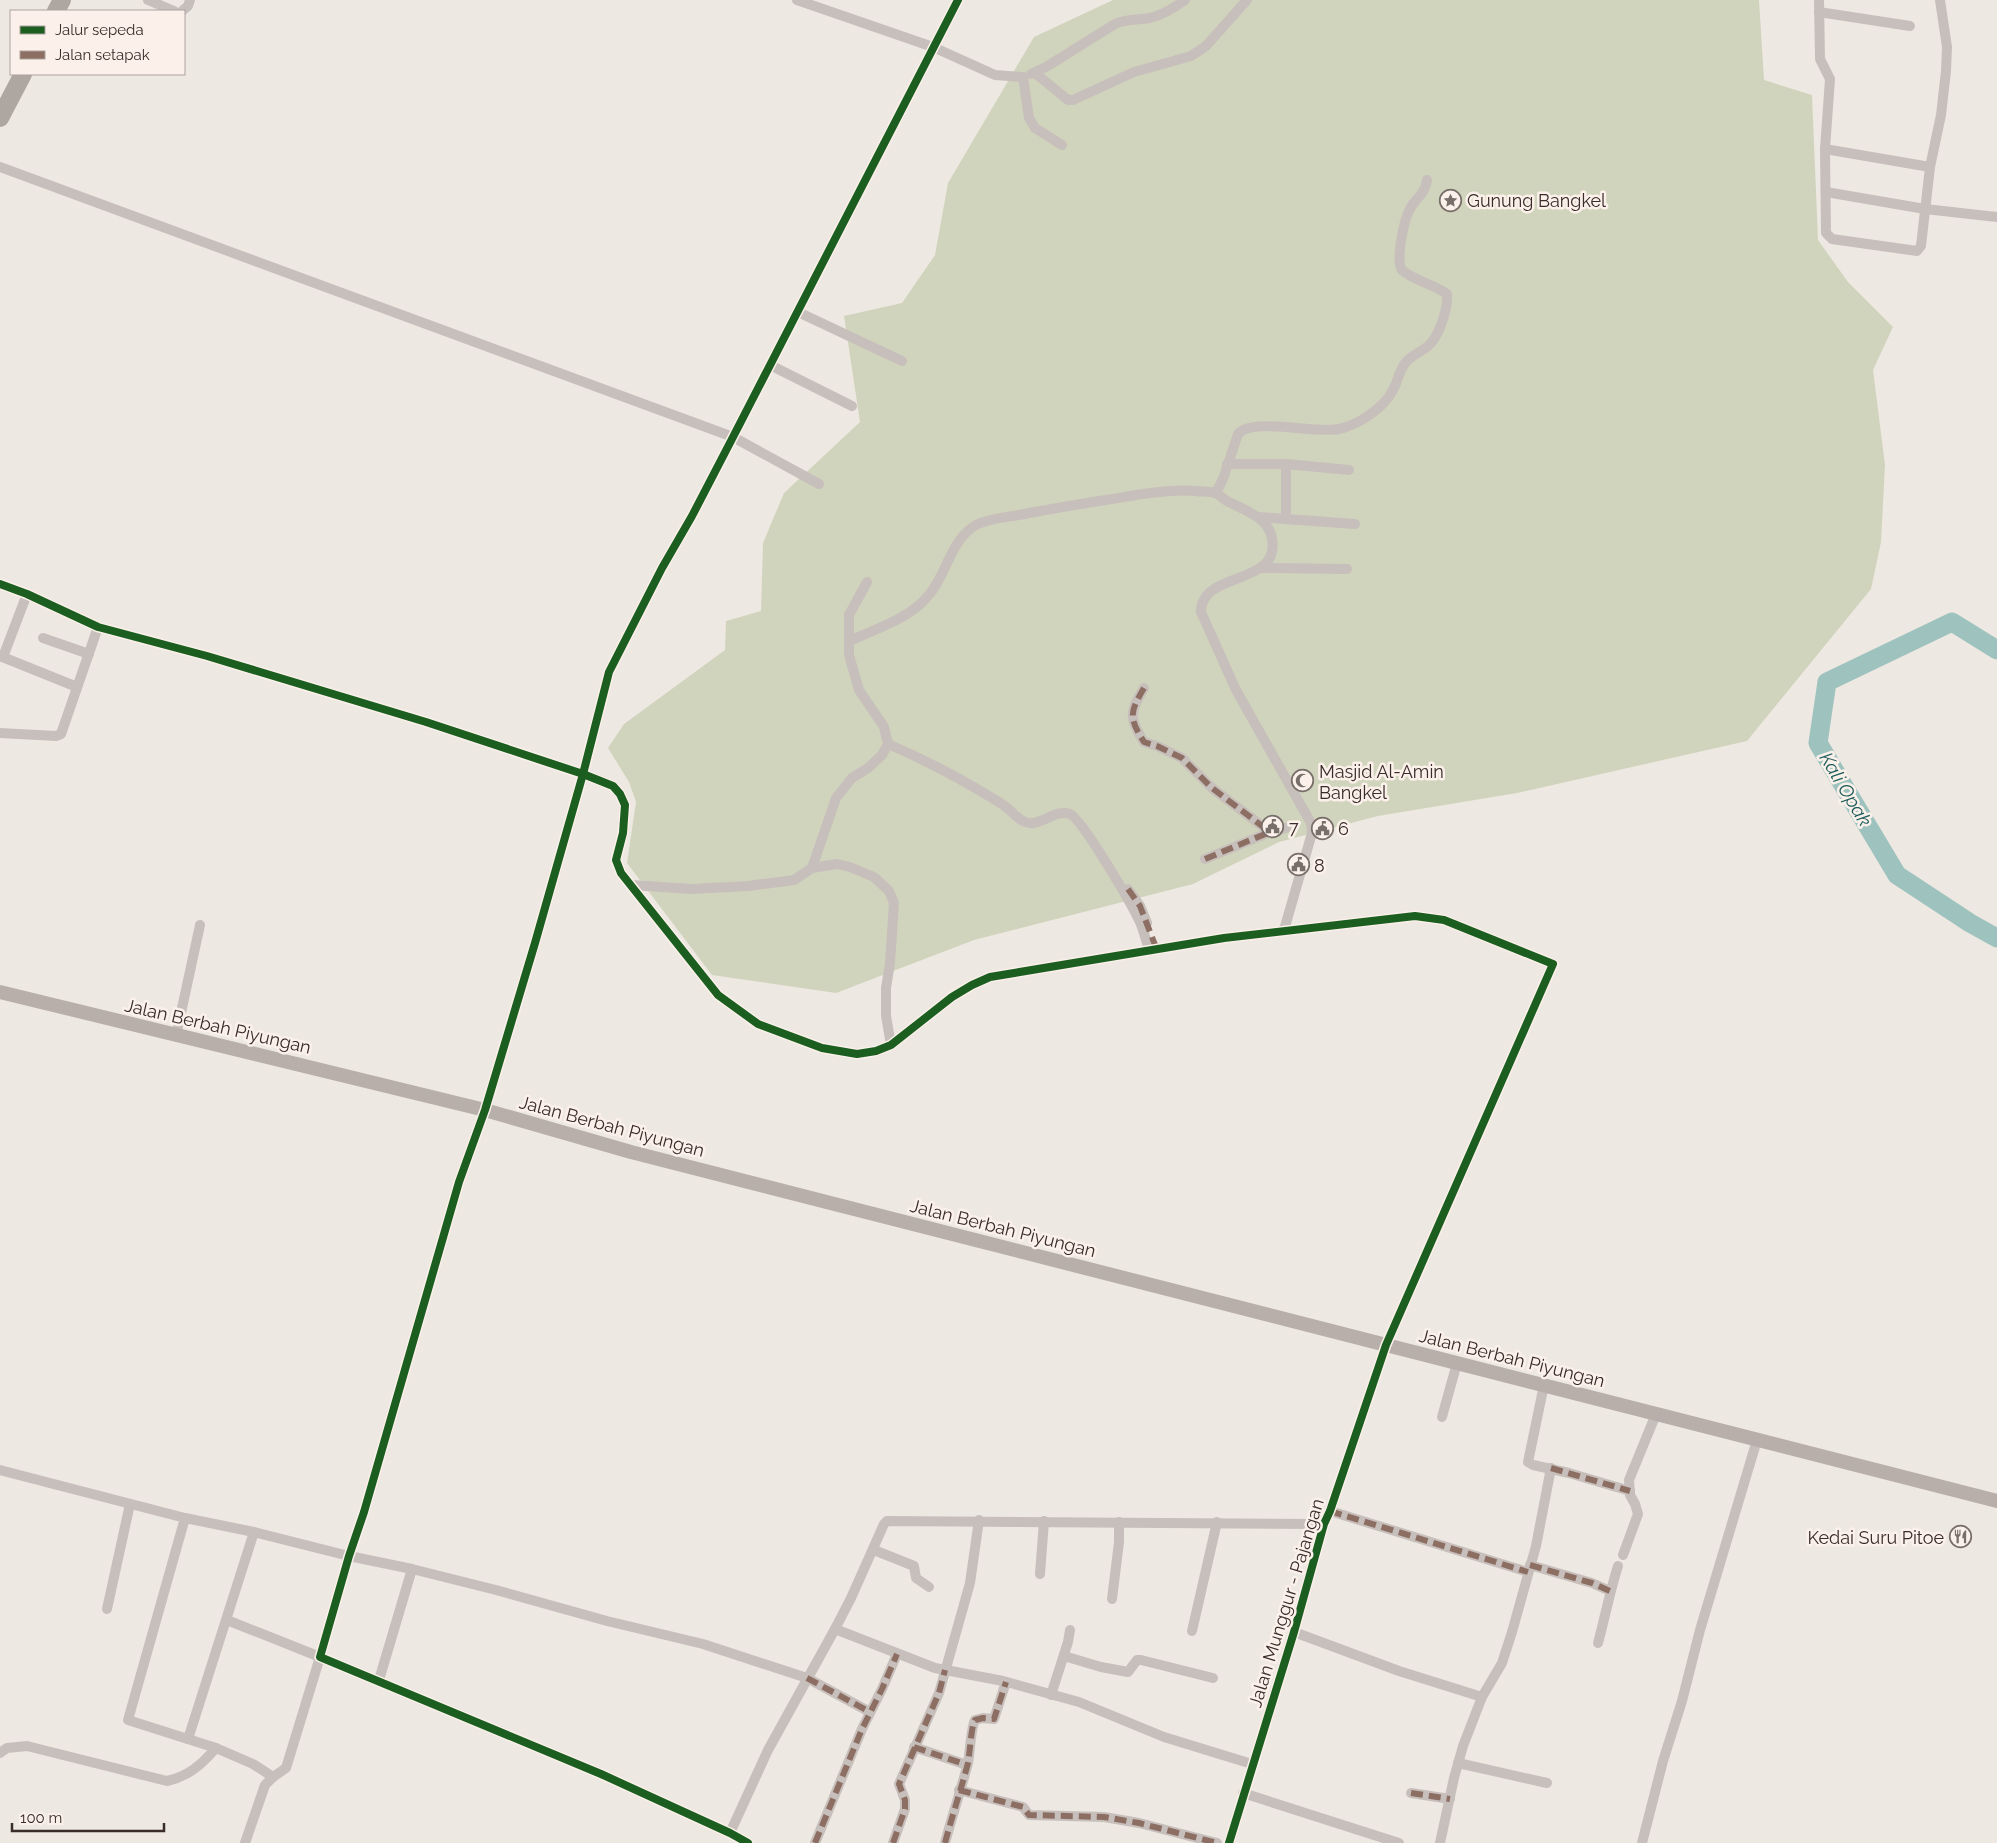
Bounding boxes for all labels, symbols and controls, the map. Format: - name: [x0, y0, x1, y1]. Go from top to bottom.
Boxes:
- legend: [10, 10, 185, 75]
- text: Jalur sepeda: [55, 21, 144, 39]
- text: Jalan setapak: [55, 46, 150, 64]
- place icon: Gunung Bangkel: [1439, 188, 1463, 212]
- place label: Gunung Bangkel: [1467, 190, 1606, 211]
- water label: Kali Opak: [1815, 748, 1877, 830]
- place label: Masjid Al-Amin Bangkel: [1319, 761, 1444, 803]
- mosque icon: Masjid Al-Amin Bangkel: [1291, 769, 1315, 793]
- public building icon: 7: [1261, 815, 1285, 839]
- public building icon: 6: [1310, 816, 1334, 840]
- place label: 7: [1289, 817, 1299, 838]
- place label: 6: [1338, 818, 1349, 839]
- public building icon: 8: [1286, 853, 1310, 877]
- place label: 8: [1314, 855, 1325, 876]
- street label: Jalan Berbah Piyungan: [123, 994, 313, 1058]
- street label: Jalan Berbah Piyungan: [517, 1091, 707, 1161]
- street label: Jalan Berbah Piyungan: [908, 1195, 1098, 1261]
- street label: Jalan Berbah Piyungan: [1417, 1325, 1607, 1391]
- street label: Jalan Munggur - Pajangan: [1244, 1496, 1328, 1710]
- restaurant icon: Kedai Suru Pitoe: [1948, 1525, 1972, 1549]
- place label: Kedai Suru Pitoe: [1807, 1527, 1944, 1548]
- scale bar: [12, 1800, 165, 1832]
- text: 100 m: [20, 1809, 62, 1827]

